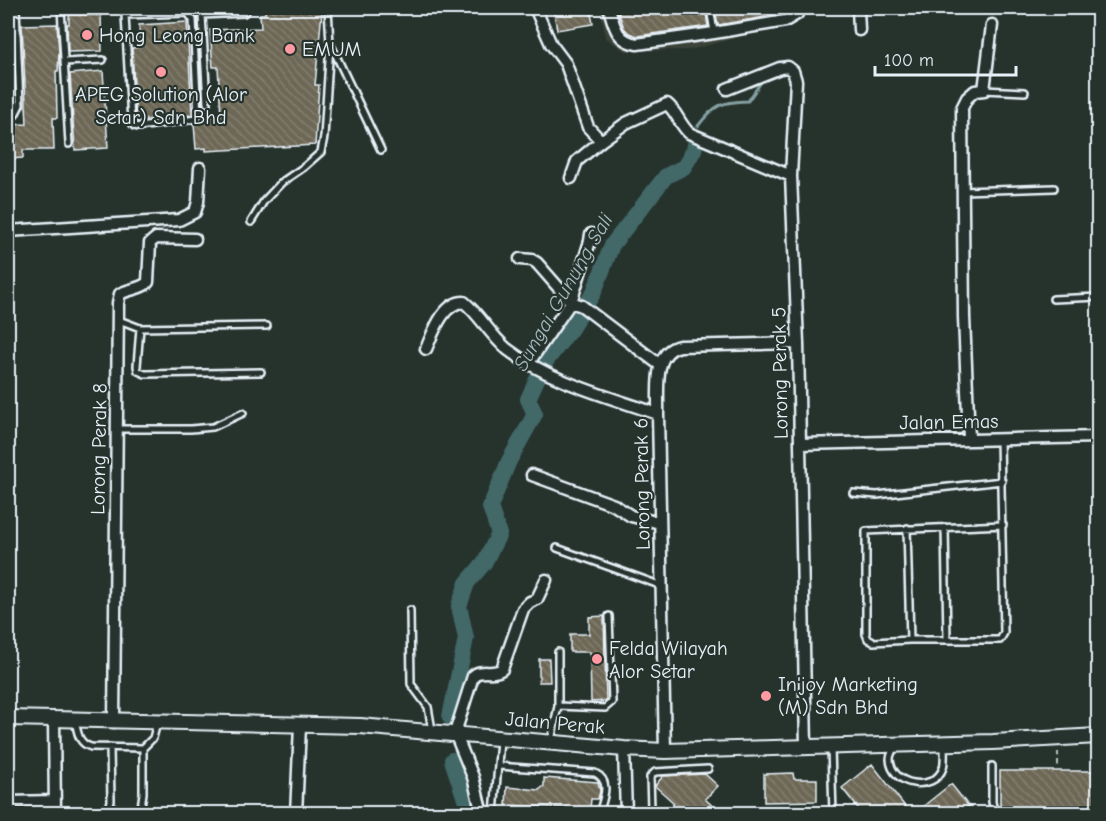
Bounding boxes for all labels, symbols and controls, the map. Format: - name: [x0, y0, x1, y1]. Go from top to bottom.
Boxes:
- place label: Hong Leong Bank: [99, 24, 255, 47]
- marker: Hong Leong Bank: [80, 28, 94, 42]
- place label: EMUM: [302, 38, 361, 61]
- scale bar: [875, 39, 1016, 77]
- marker: EMUM: [283, 42, 297, 56]
- text: 100 m: [884, 50, 934, 71]
- marker: APEG Solution (Alor Setar) Sdn Bhd: [154, 65, 168, 79]
- place label: APEG Solution (Alor Setar) Sdn Bhd: [75, 83, 247, 129]
- water label: Sungai Gunung Sali: [508, 209, 618, 375]
- street label: Lorong Perak 5: [767, 307, 793, 439]
- street label: Lorong Perak 8: [86, 383, 112, 515]
- street label: Jalan Emas: [899, 410, 999, 434]
- street label: Lorong Perak 6: [629, 418, 655, 550]
- place label: Felda Wilayah Alor Setar: [609, 637, 728, 683]
- marker: Felda Wilayah Alor Setar: [590, 652, 604, 666]
- place label: In'joy Marketing (M) Sdn Bhd: [778, 673, 918, 719]
- marker: In'joy Marketing (M) Sdn Bhd: [759, 689, 773, 703]
- street label: Jalan Perak: [504, 707, 606, 739]

